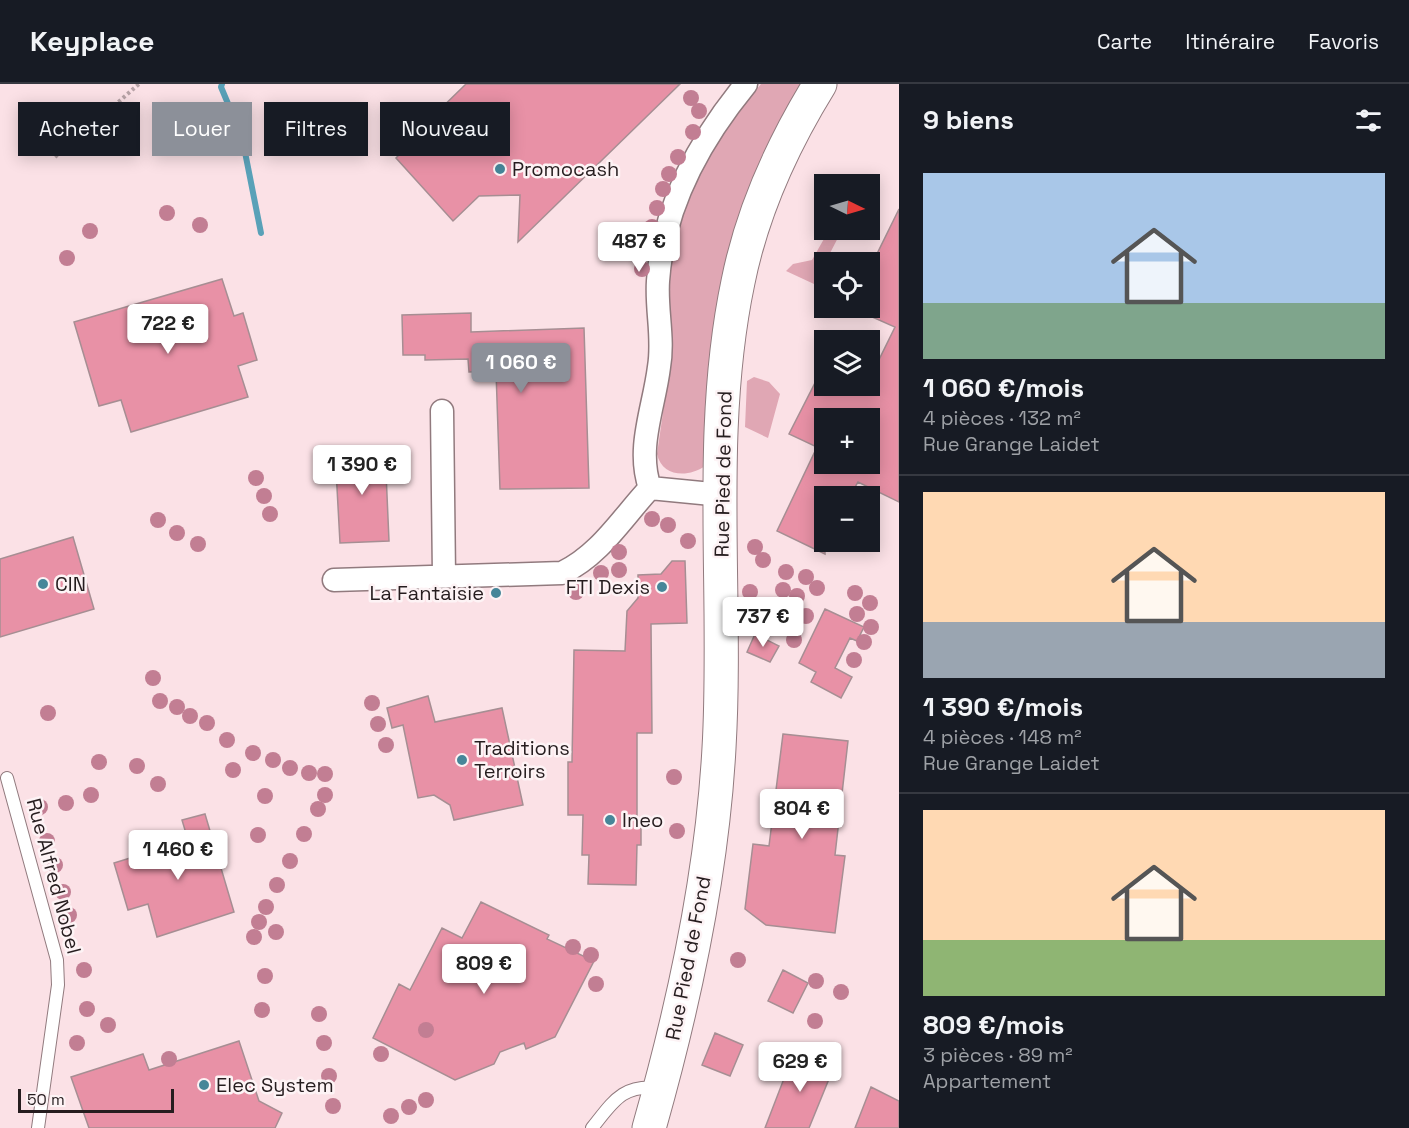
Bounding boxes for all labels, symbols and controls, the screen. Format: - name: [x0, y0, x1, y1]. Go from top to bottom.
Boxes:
- text: Keyplace: [30, 23, 154, 59]
- text: Carte: [1097, 28, 1152, 55]
- text: Itinéraire: [1185, 28, 1275, 55]
- text: Favoris: [1308, 28, 1379, 55]
- chip: Acheter: [18, 102, 140, 156]
- chip: Louer: [152, 102, 252, 156]
- chip: Filtres: [264, 102, 368, 156]
- chip: Nouveau: [380, 102, 510, 156]
- text: 9 biens: [923, 103, 1014, 137]
- icon: filters: [1352, 104, 1385, 137]
- place label: Promocash: [512, 156, 619, 182]
- marker: Promocash: [493, 162, 507, 176]
- north arrow: [814, 174, 880, 240]
- map controls: [814, 174, 880, 552]
- icon: home: [1100, 212, 1208, 320]
- pin: 487 €: [597, 222, 681, 273]
- text: 487 €: [612, 228, 666, 254]
- button: locate: [814, 252, 880, 318]
- pin: 722 €: [126, 304, 210, 355]
- text: 722 €: [141, 310, 195, 336]
- button: layers: [814, 330, 880, 396]
- pin: 1 060 €: [466, 343, 576, 394]
- text: 1 060 €: [485, 349, 557, 375]
- text: 1 060 €/mois: [923, 371, 1084, 405]
- street label: Rue Pied de Fond: [709, 390, 737, 558]
- text: 4 pièces · 132 m²: [923, 405, 1081, 431]
- button: +: [814, 408, 880, 474]
- text: Rue Grange Laidet: [923, 431, 1100, 457]
- pin: 1 390 €: [307, 445, 417, 496]
- text: 1 390 €: [327, 451, 397, 477]
- button: −: [814, 486, 880, 552]
- icon: home: [1100, 531, 1208, 639]
- place label: CIN: [55, 571, 86, 597]
- place label: FTI Dexis: [566, 574, 650, 600]
- marker: CIN: [36, 577, 50, 591]
- place label: La Fantaisie: [369, 580, 484, 606]
- marker: FTI Dexis: [655, 580, 669, 594]
- marker: La Fantaisie: [489, 586, 503, 600]
- pin: 737 €: [721, 597, 805, 648]
- text: 737 €: [737, 603, 789, 629]
- text: 1 390 €/mois: [923, 690, 1083, 724]
- text: 4 pièces · 148 m²: [923, 724, 1082, 750]
- place label: Traditions Terroirs: [474, 735, 570, 784]
- text: Rue Grange Laidet: [923, 750, 1100, 776]
- marker: Traditions Terroirs: [455, 753, 469, 767]
- pin: 804 €: [760, 789, 844, 840]
- street label: Rue Alfred Nobel: [21, 795, 87, 957]
- text: 804 €: [774, 795, 830, 821]
- place label: Ineo: [622, 807, 663, 833]
- marker: Ineo: [603, 813, 617, 827]
- pin: 1 460 €: [123, 830, 233, 881]
- text: 1 460 €: [143, 836, 213, 862]
- icon: home: [1100, 849, 1208, 957]
- street label: Rue Pied de Fond: [659, 874, 717, 1042]
- pin: 809 €: [442, 944, 526, 995]
- text: 809 €: [456, 950, 512, 976]
- text: 809 €/mois: [923, 1008, 1065, 1042]
- pin: 629 €: [758, 1042, 842, 1093]
- text: 3 pièces · 89 m²: [923, 1042, 1073, 1068]
- text: 629 €: [772, 1048, 828, 1074]
- text: Appartement: [923, 1068, 1051, 1094]
- place label: Elec System: [216, 1072, 334, 1098]
- marker: Elec System: [197, 1078, 211, 1092]
- scale bar: [18, 1086, 174, 1114]
- text: 50 m: [27, 1089, 65, 1110]

